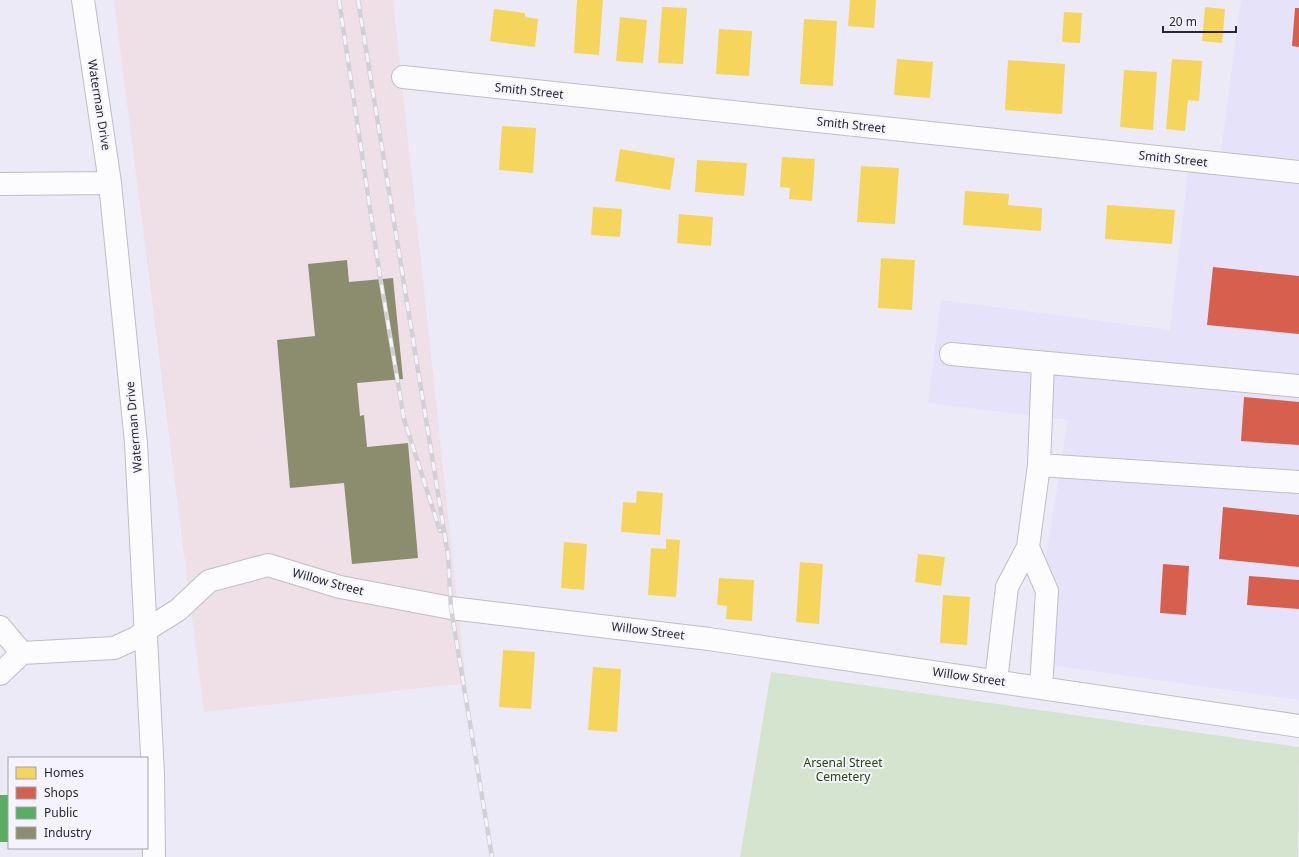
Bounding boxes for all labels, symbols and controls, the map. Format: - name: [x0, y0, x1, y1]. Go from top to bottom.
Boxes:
- scale bar: [1163, 8, 1236, 34]
- text: 20 m: [1169, 13, 1197, 30]
- street label: Waterman Drive: [84, 58, 115, 152]
- street label: Smith Street: [494, 78, 565, 103]
- street label: Smith Street: [816, 112, 887, 137]
- street label: Smith Street: [1138, 146, 1209, 171]
- street label: Waterman Drive: [121, 380, 146, 474]
- street label: Willow Street: [290, 564, 366, 599]
- street label: Willow Street: [611, 618, 686, 644]
- street label: Willow Street: [931, 663, 1007, 690]
- park label: Arsenal Street Cemetery: [803, 754, 883, 785]
- legend: [8, 757, 148, 849]
- text: Homes: [44, 764, 84, 781]
- text: Shops: [44, 784, 79, 801]
- text: Public: [44, 804, 78, 821]
- text: Industry: [44, 824, 92, 841]

